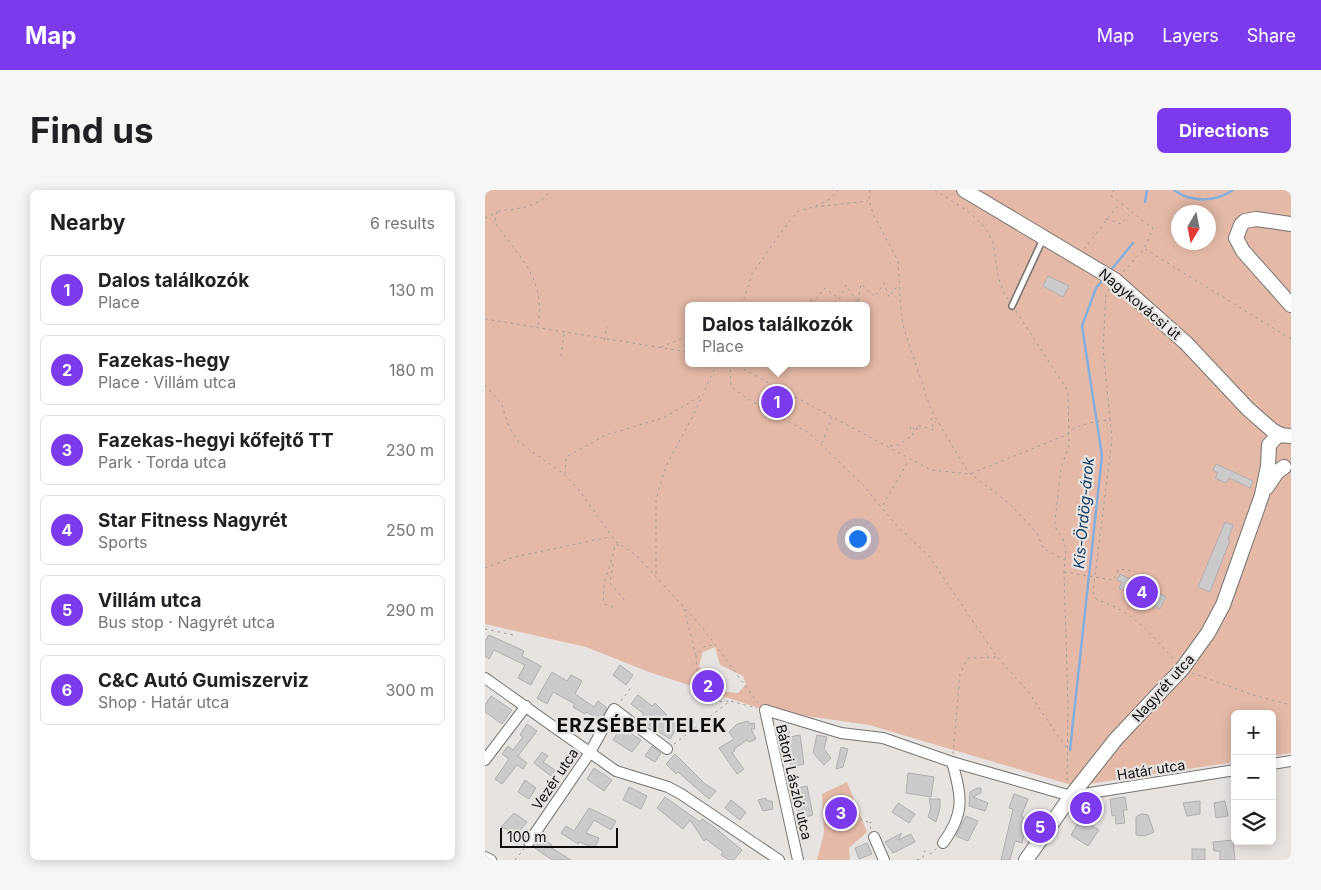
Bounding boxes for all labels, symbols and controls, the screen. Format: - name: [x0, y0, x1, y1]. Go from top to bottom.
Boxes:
- text: Map: [25, 21, 76, 50]
- text: Map: [1097, 25, 1134, 46]
- text: Layers: [1162, 25, 1219, 46]
- text: Share: [1247, 25, 1296, 46]
- button: Directions: [1157, 108, 1291, 153]
- text: Find us: [30, 109, 154, 151]
- north arrow: [1171, 205, 1216, 250]
- text: Nearby: [50, 210, 125, 235]
- text: 6 results: [370, 213, 435, 233]
- street label: Nagykovácsi út: [1096, 264, 1185, 343]
- text: Dalos találkozók: [98, 269, 249, 292]
- text: 1: [64, 280, 70, 300]
- text: 130 m: [389, 280, 434, 300]
- text: Place: [98, 292, 140, 312]
- popup: [685, 302, 870, 367]
- text: Dalos találkozók: [702, 313, 853, 336]
- text: Place: [702, 336, 743, 356]
- text: Fazekas-hegy: [98, 349, 230, 372]
- text: 2: [62, 360, 72, 380]
- text: 180 m: [389, 360, 434, 380]
- text: Place · Villám utca: [98, 372, 236, 392]
- pin: 1: [761, 383, 793, 421]
- text: Fazekas-hegyi kőfejtő TT: [98, 429, 334, 452]
- text: 3: [62, 440, 72, 460]
- text: 230 m: [386, 440, 434, 460]
- text: Park · Torda utca: [98, 452, 226, 472]
- water label: Kis-Ördög-árok: [1069, 456, 1098, 569]
- text: Star Fitness Nagyrét: [98, 509, 287, 532]
- text: 4: [62, 520, 72, 540]
- text: 250 m: [386, 520, 434, 540]
- your location: [845, 526, 871, 552]
- text: Sports: [98, 532, 147, 552]
- pin: 4: [1126, 573, 1158, 611]
- text: Villám utca: [98, 589, 202, 612]
- text: 5: [62, 600, 72, 620]
- text: 290 m: [386, 600, 434, 620]
- text: Bus stop · Nagyrét utca: [98, 612, 275, 632]
- street label: Nagyrét utca: [1128, 650, 1197, 725]
- pin: 2: [692, 667, 724, 705]
- text: C&C Autó Gumiszerviz: [98, 669, 309, 692]
- text: 6: [62, 680, 72, 700]
- text: 300 m: [385, 680, 434, 700]
- text: Shop · Határ utca: [98, 692, 229, 712]
- map controls: [1231, 710, 1276, 845]
- button: +: [1231, 710, 1276, 755]
- district label: ERZSÉBETTELEK: [557, 714, 727, 737]
- street label: Bátori László utca: [773, 722, 816, 841]
- street label: Vezér utca: [528, 745, 581, 813]
- button: −: [1231, 755, 1276, 800]
- street label: Határ utca: [1116, 756, 1186, 783]
- pin: 6: [1070, 789, 1102, 827]
- pin: 3: [825, 794, 857, 832]
- button: layers: [1231, 800, 1276, 845]
- pin: 5: [1024, 808, 1056, 846]
- scale bar: [500, 825, 617, 848]
- text: 100 m: [507, 828, 547, 845]

